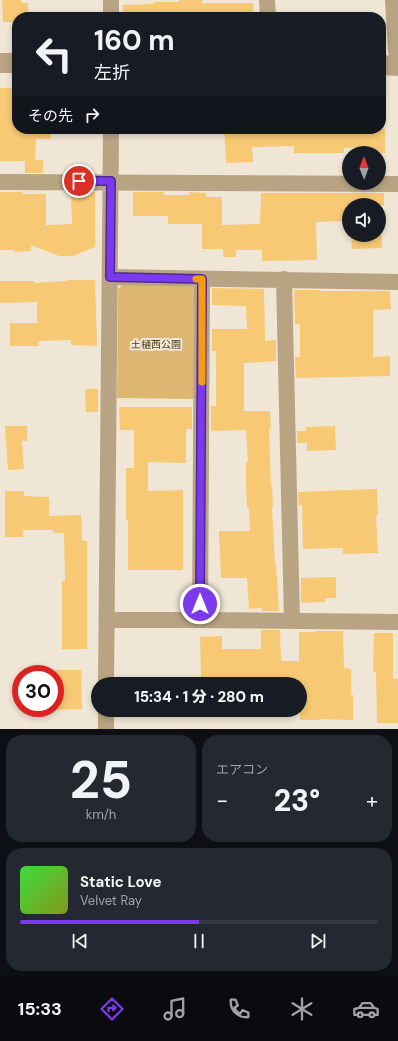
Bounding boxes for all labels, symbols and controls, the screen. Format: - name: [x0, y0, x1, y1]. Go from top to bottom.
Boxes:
- text: 160 m: [94, 22, 175, 59]
- icon: left: [28, 28, 80, 80]
- text: 左折: [94, 61, 130, 85]
- icon: right: [81, 104, 103, 126]
- text: その先: [28, 106, 73, 126]
- north arrow: [342, 146, 386, 190]
- map controls: [342, 146, 386, 242]
- pin: [62, 164, 96, 198]
- icon: arrive: [68, 170, 90, 192]
- button: sound: [342, 198, 386, 242]
- park label: 土樋西公園: [131, 338, 181, 351]
- position arrow: [179, 583, 221, 625]
- speed limit sign: 30: [12, 665, 64, 717]
- text: 15:34 · 1 分 · 280 m: [134, 687, 264, 707]
- text: 25: [70, 746, 132, 814]
- text: エアコン: [216, 761, 268, 778]
- text: 23°: [274, 781, 320, 820]
- text: −: [216, 786, 228, 815]
- text: +: [366, 786, 378, 815]
- text: km/h: [86, 806, 116, 823]
- text: Static Love: [80, 872, 161, 892]
- text: Velvet Ray: [80, 892, 142, 909]
- icon: previous: [69, 930, 91, 952]
- icon: pause: [188, 930, 210, 952]
- icon: next: [307, 930, 329, 952]
- icon: directions: [98, 995, 126, 1023]
- icon: music: [161, 995, 189, 1023]
- icon: phone: [225, 995, 253, 1023]
- icon: climate: [288, 995, 316, 1023]
- icon: car: [352, 995, 380, 1023]
- text: 15:33: [18, 997, 62, 1021]

